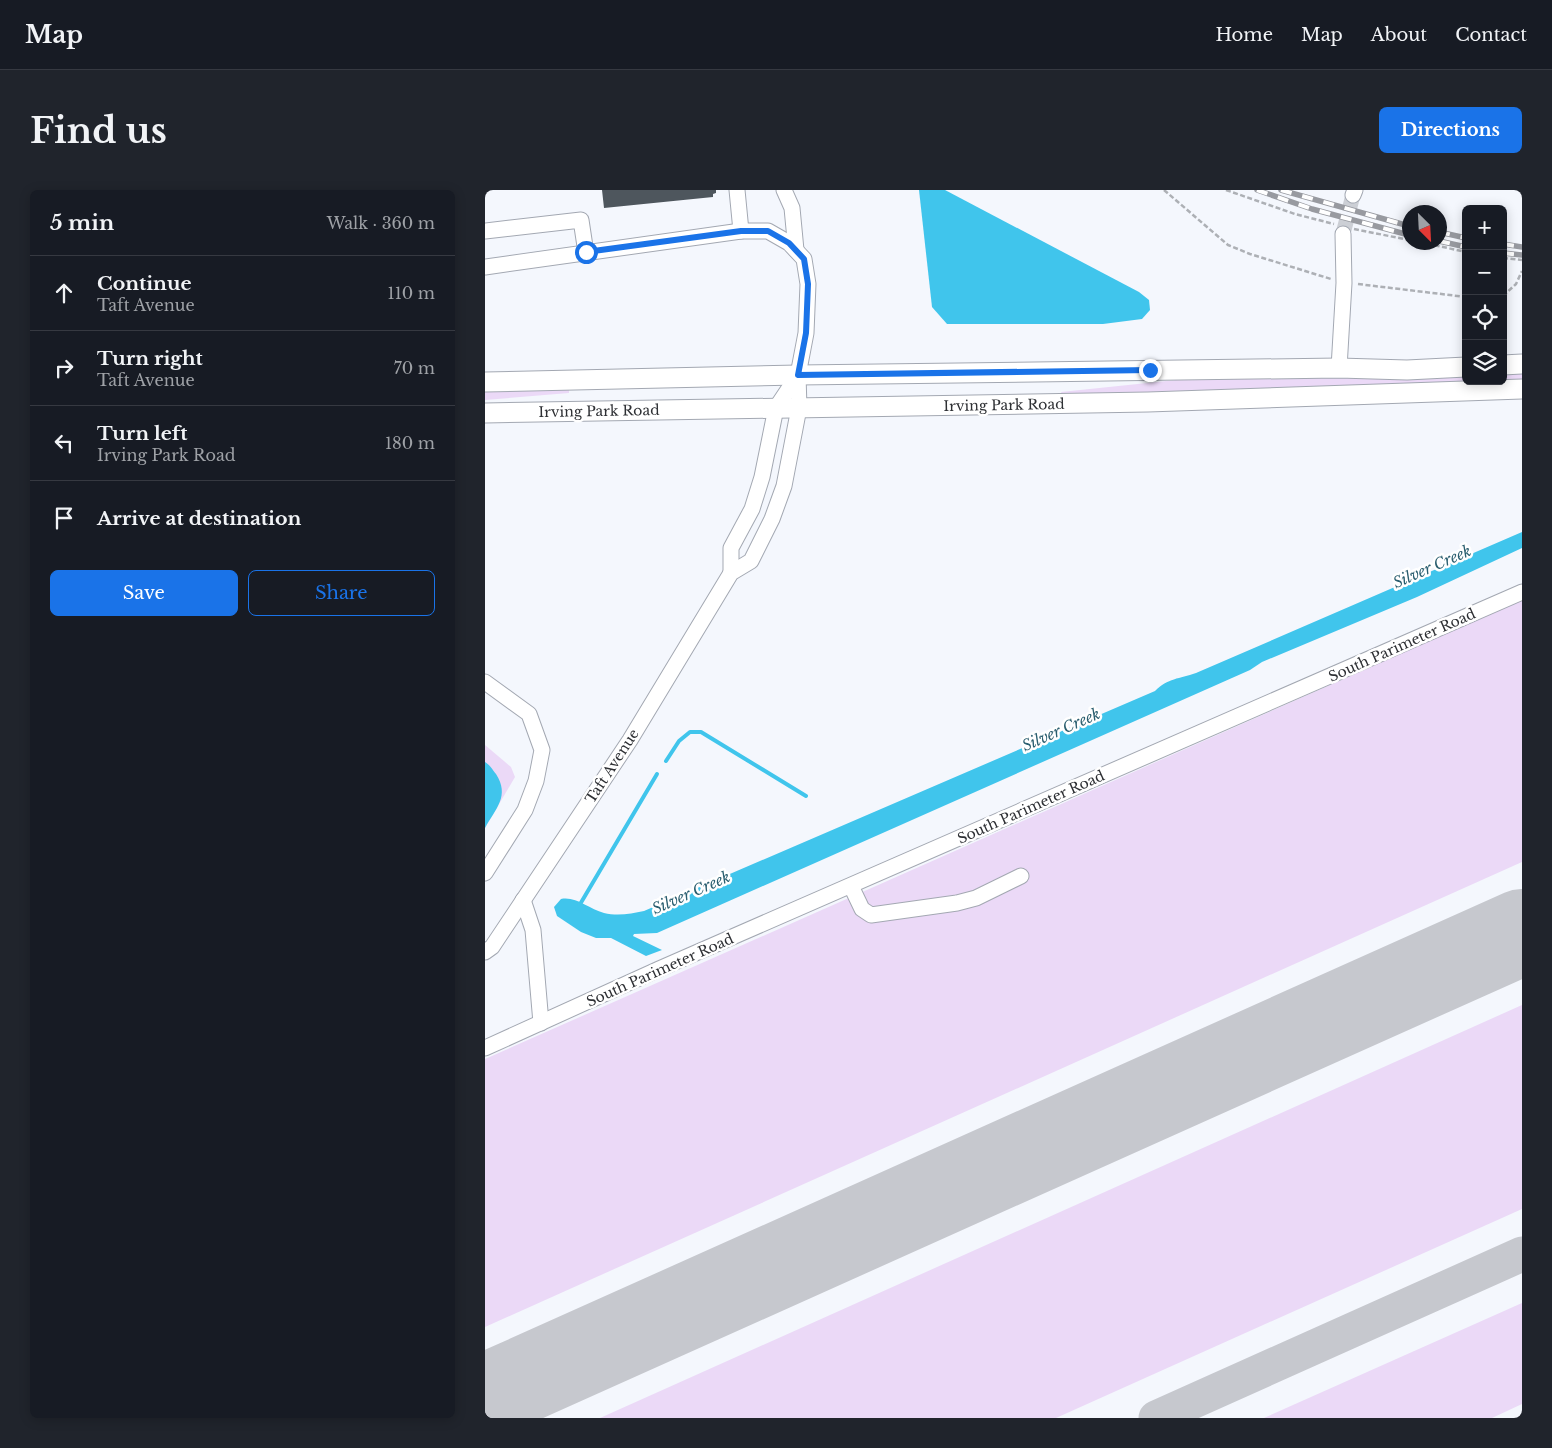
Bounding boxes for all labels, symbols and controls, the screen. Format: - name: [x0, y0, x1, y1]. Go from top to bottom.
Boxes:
- text: Map: [25, 20, 83, 49]
- text: Home: [1215, 24, 1273, 46]
- text: Map: [1301, 24, 1343, 46]
- text: About: [1371, 24, 1427, 46]
- text: Contact: [1455, 24, 1527, 46]
- button: Directions: [1379, 107, 1522, 153]
- text: Find us: [30, 109, 167, 152]
- north arrow: [1402, 205, 1447, 250]
- map controls: [1462, 205, 1507, 385]
- button: +: [1462, 205, 1507, 250]
- text: 5 min: [50, 210, 114, 236]
- text: Walk · 360 m: [327, 213, 435, 233]
- route start: [575, 241, 598, 264]
- button: −: [1462, 250, 1507, 295]
- text: Continue: [97, 272, 192, 295]
- icon: ahead: [50, 279, 78, 307]
- text: 110 m: [388, 283, 435, 303]
- text: Taft Avenue: [97, 295, 195, 315]
- button: locate: [1462, 295, 1507, 340]
- button: layers: [1462, 340, 1507, 385]
- text: Turn right: [97, 347, 203, 370]
- icon: right: [50, 354, 78, 382]
- text: 70 m: [394, 358, 435, 378]
- route end: [1139, 359, 1162, 382]
- text: Taft Avenue: [97, 370, 195, 390]
- street label: Irving Park Road: [943, 395, 1065, 415]
- street label: Irving Park Road: [538, 401, 660, 421]
- text: Turn left: [97, 422, 188, 445]
- icon: left: [50, 429, 78, 457]
- text: 180 m: [385, 433, 435, 453]
- text: Irving Park Road: [97, 445, 236, 465]
- icon: arrive: [50, 504, 78, 532]
- text: Arrive at destination: [97, 507, 301, 530]
- water label: Silver Creek: [1390, 541, 1474, 592]
- button: Save: [50, 570, 238, 616]
- button: Share: [248, 570, 435, 616]
- street label: South Parimeter Road: [1326, 604, 1479, 686]
- water label: Silver Creek: [1019, 704, 1103, 755]
- street label: Taft Avenue: [581, 725, 643, 807]
- street label: South Parimeter Road: [955, 766, 1108, 848]
- water label: Silver Creek: [649, 867, 733, 918]
- street label: South Parimeter Road: [584, 929, 737, 1011]

